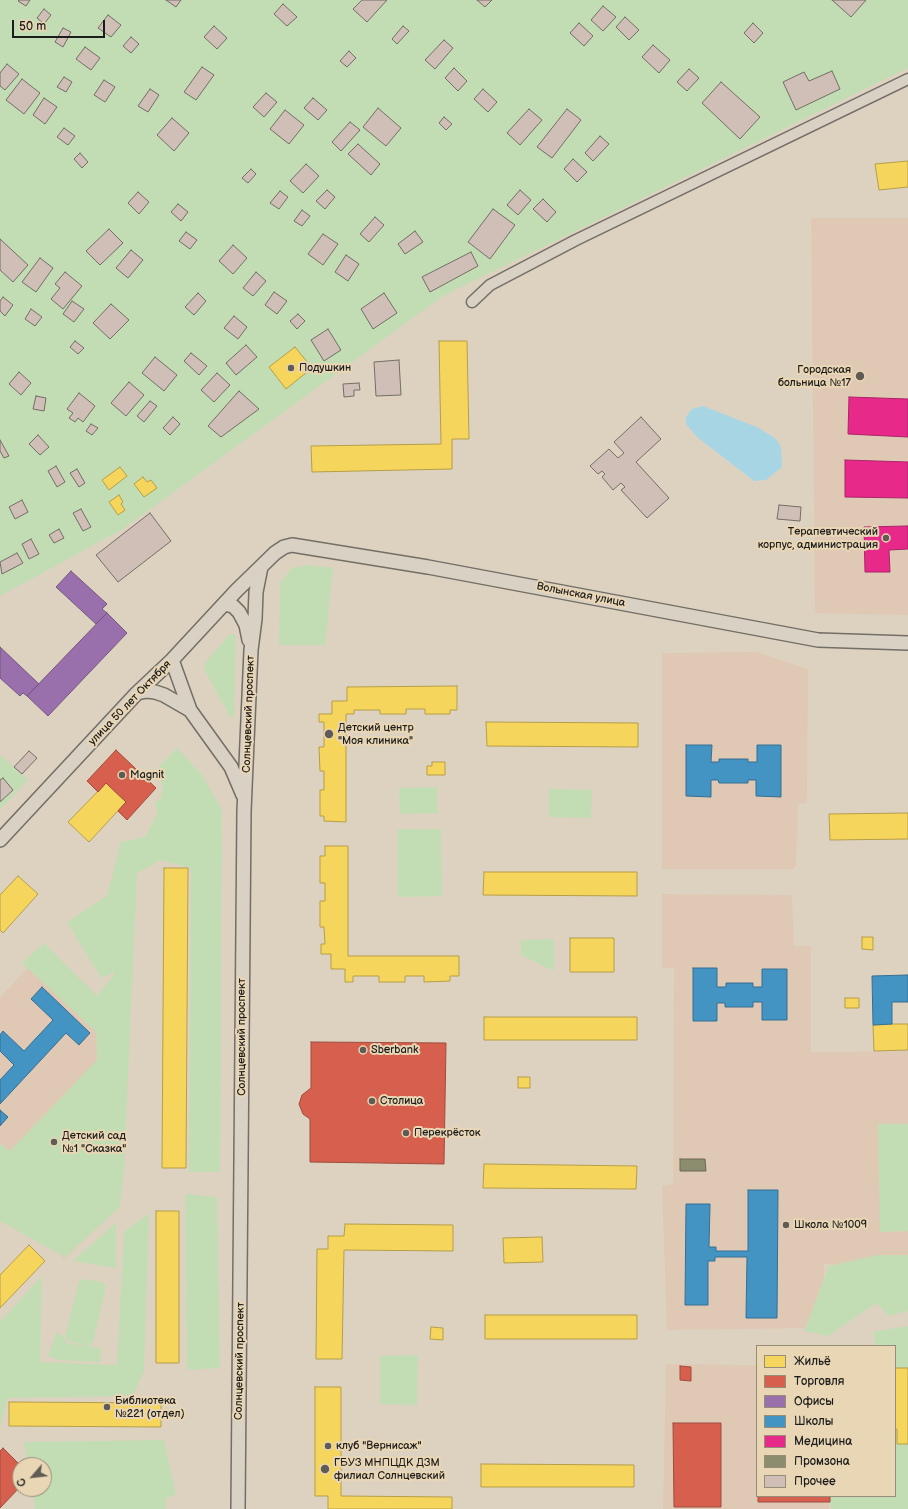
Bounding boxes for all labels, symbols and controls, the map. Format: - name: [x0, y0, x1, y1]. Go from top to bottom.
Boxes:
- scale bar: [14, 12, 107, 38]
- text: 50 m: [19, 19, 46, 34]
- place label: Подушкин: [299, 361, 351, 375]
- marker: Подушкин: [286, 363, 296, 373]
- place label: Городская больница №17: [778, 363, 851, 389]
- marker: Городская больница №17: [854, 370, 866, 382]
- place label: Терапевтический корпус, администрация: [758, 525, 878, 551]
- marker: Терапевтический корпус, администрация: [881, 533, 891, 543]
- street label: Волынская улица: [536, 580, 626, 610]
- street label: Солнцевский проспект: [240, 655, 258, 773]
- street label: улица 50 лет Октября: [86, 658, 174, 748]
- place label: Детский центр "Моя клиника": [338, 721, 414, 747]
- marker: Детский центр "Моя клиника": [323, 728, 335, 740]
- place label: Magnit: [130, 768, 164, 782]
- marker: Magnit: [117, 770, 127, 780]
- street label: Солнцевский проспект: [235, 978, 249, 1096]
- place label: Sberbank: [371, 1043, 418, 1057]
- marker: Sberbank: [358, 1045, 368, 1055]
- place label: Столица: [380, 1094, 423, 1108]
- marker: Столица: [367, 1096, 377, 1106]
- place label: Перекрёсток: [414, 1126, 481, 1140]
- marker: Перекрёсток: [401, 1128, 411, 1138]
- place label: Детский сад №1 "Сказка": [62, 1129, 126, 1155]
- marker: Детский сад №1 "Сказка": [49, 1137, 59, 1147]
- place label: Школа №1009: [794, 1218, 867, 1232]
- marker: Школа №1009: [781, 1220, 791, 1230]
- street label: Солнцевский проспект: [232, 1302, 248, 1420]
- legend: [756, 1345, 896, 1497]
- text: Жильё: [794, 1354, 831, 1369]
- text: Торговля: [794, 1374, 844, 1389]
- place label: Библиотека №221 (отдел): [115, 1394, 185, 1420]
- text: Офисы: [794, 1394, 834, 1409]
- marker: Библиотека №221 (отдел): [102, 1402, 112, 1412]
- text: Школы: [794, 1414, 833, 1429]
- text: Медицина: [794, 1434, 852, 1449]
- place label: клуб "Вернисаж": [336, 1439, 422, 1453]
- marker: клуб "Вернисаж": [323, 1441, 333, 1451]
- text: Промзона: [794, 1454, 850, 1469]
- place label: ГБУЗ МНПЦДК ДЗМ филиал Солнцевский: [334, 1456, 445, 1482]
- north arrow: [12, 1457, 52, 1497]
- marker: ГБУЗ МНПЦДК ДЗМ филиал Солнцевский: [319, 1463, 331, 1475]
- text: Прочее: [794, 1474, 836, 1489]
- text: С: [14, 1476, 29, 1489]

